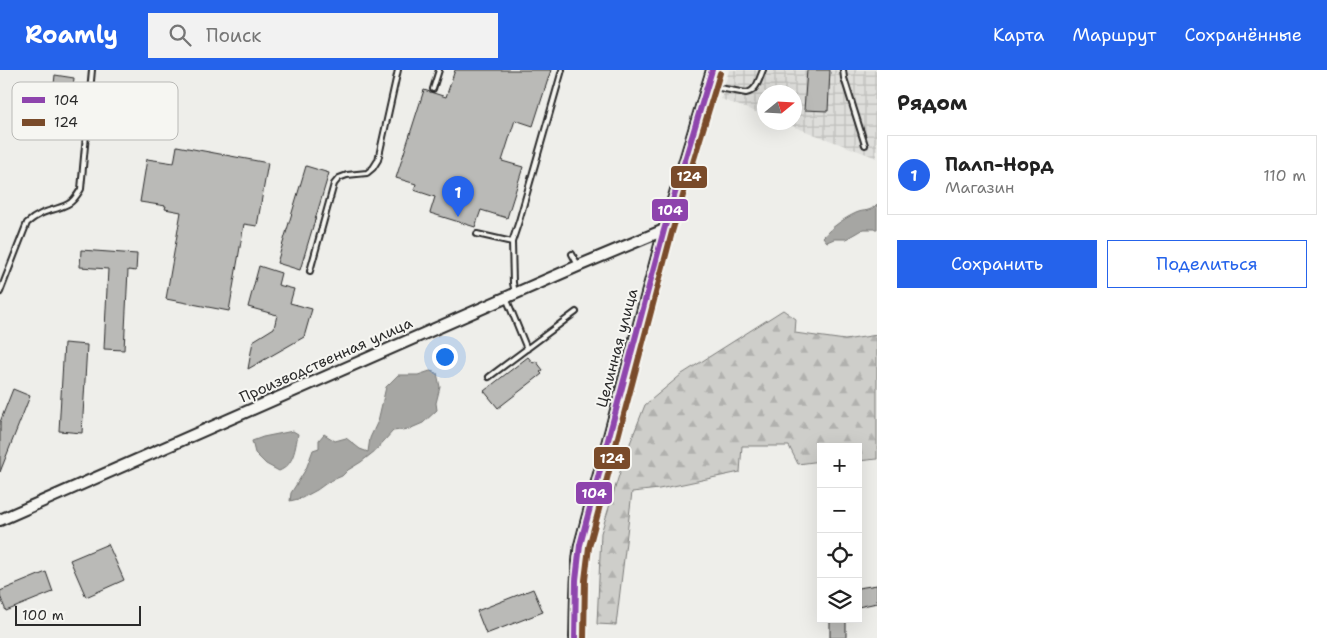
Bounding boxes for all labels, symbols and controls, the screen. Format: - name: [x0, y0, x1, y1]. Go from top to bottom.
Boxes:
- search box: [148, 13, 498, 58]
- text: Roamly: [25, 19, 118, 51]
- icon: search: [166, 21, 194, 49]
- text: Поиск: [206, 23, 261, 48]
- text: Карта: [993, 23, 1044, 47]
- text: Маршрут: [1072, 23, 1156, 47]
- text: Сохранённые: [1184, 23, 1302, 47]
- legend: [12, 82, 178, 140]
- north arrow: [757, 85, 802, 130]
- text: Рядом: [897, 89, 967, 117]
- text: 104: [54, 91, 79, 109]
- text: 124: [54, 113, 78, 131]
- text: Палп-Норд: [945, 152, 1054, 177]
- line badge: 124: [670, 165, 708, 189]
- text: 1: [910, 165, 918, 186]
- text: 110 m: [1263, 165, 1306, 186]
- text: 124: [677, 167, 702, 185]
- pin: 1: [442, 176, 474, 217]
- text: Магазин: [945, 177, 1014, 198]
- line badge: 104: [651, 198, 689, 222]
- text: 104: [657, 201, 683, 219]
- button: Сохранить: [897, 240, 1097, 288]
- button: Поделиться: [1107, 240, 1307, 288]
- street label: Целинная улица: [591, 286, 643, 410]
- street label: Производственная улица: [236, 313, 416, 407]
- your location: [432, 344, 458, 370]
- map controls: [817, 443, 862, 623]
- button: +: [817, 443, 862, 488]
- line badge: 124: [593, 446, 631, 470]
- text: 124: [600, 449, 625, 467]
- line badge: 104: [575, 481, 613, 505]
- text: 104: [581, 484, 607, 502]
- button: −: [817, 488, 862, 533]
- button: locate: [817, 533, 862, 578]
- button: layers: [817, 578, 862, 623]
- scale bar: [15, 603, 141, 626]
- text: 100 m: [22, 606, 64, 624]

